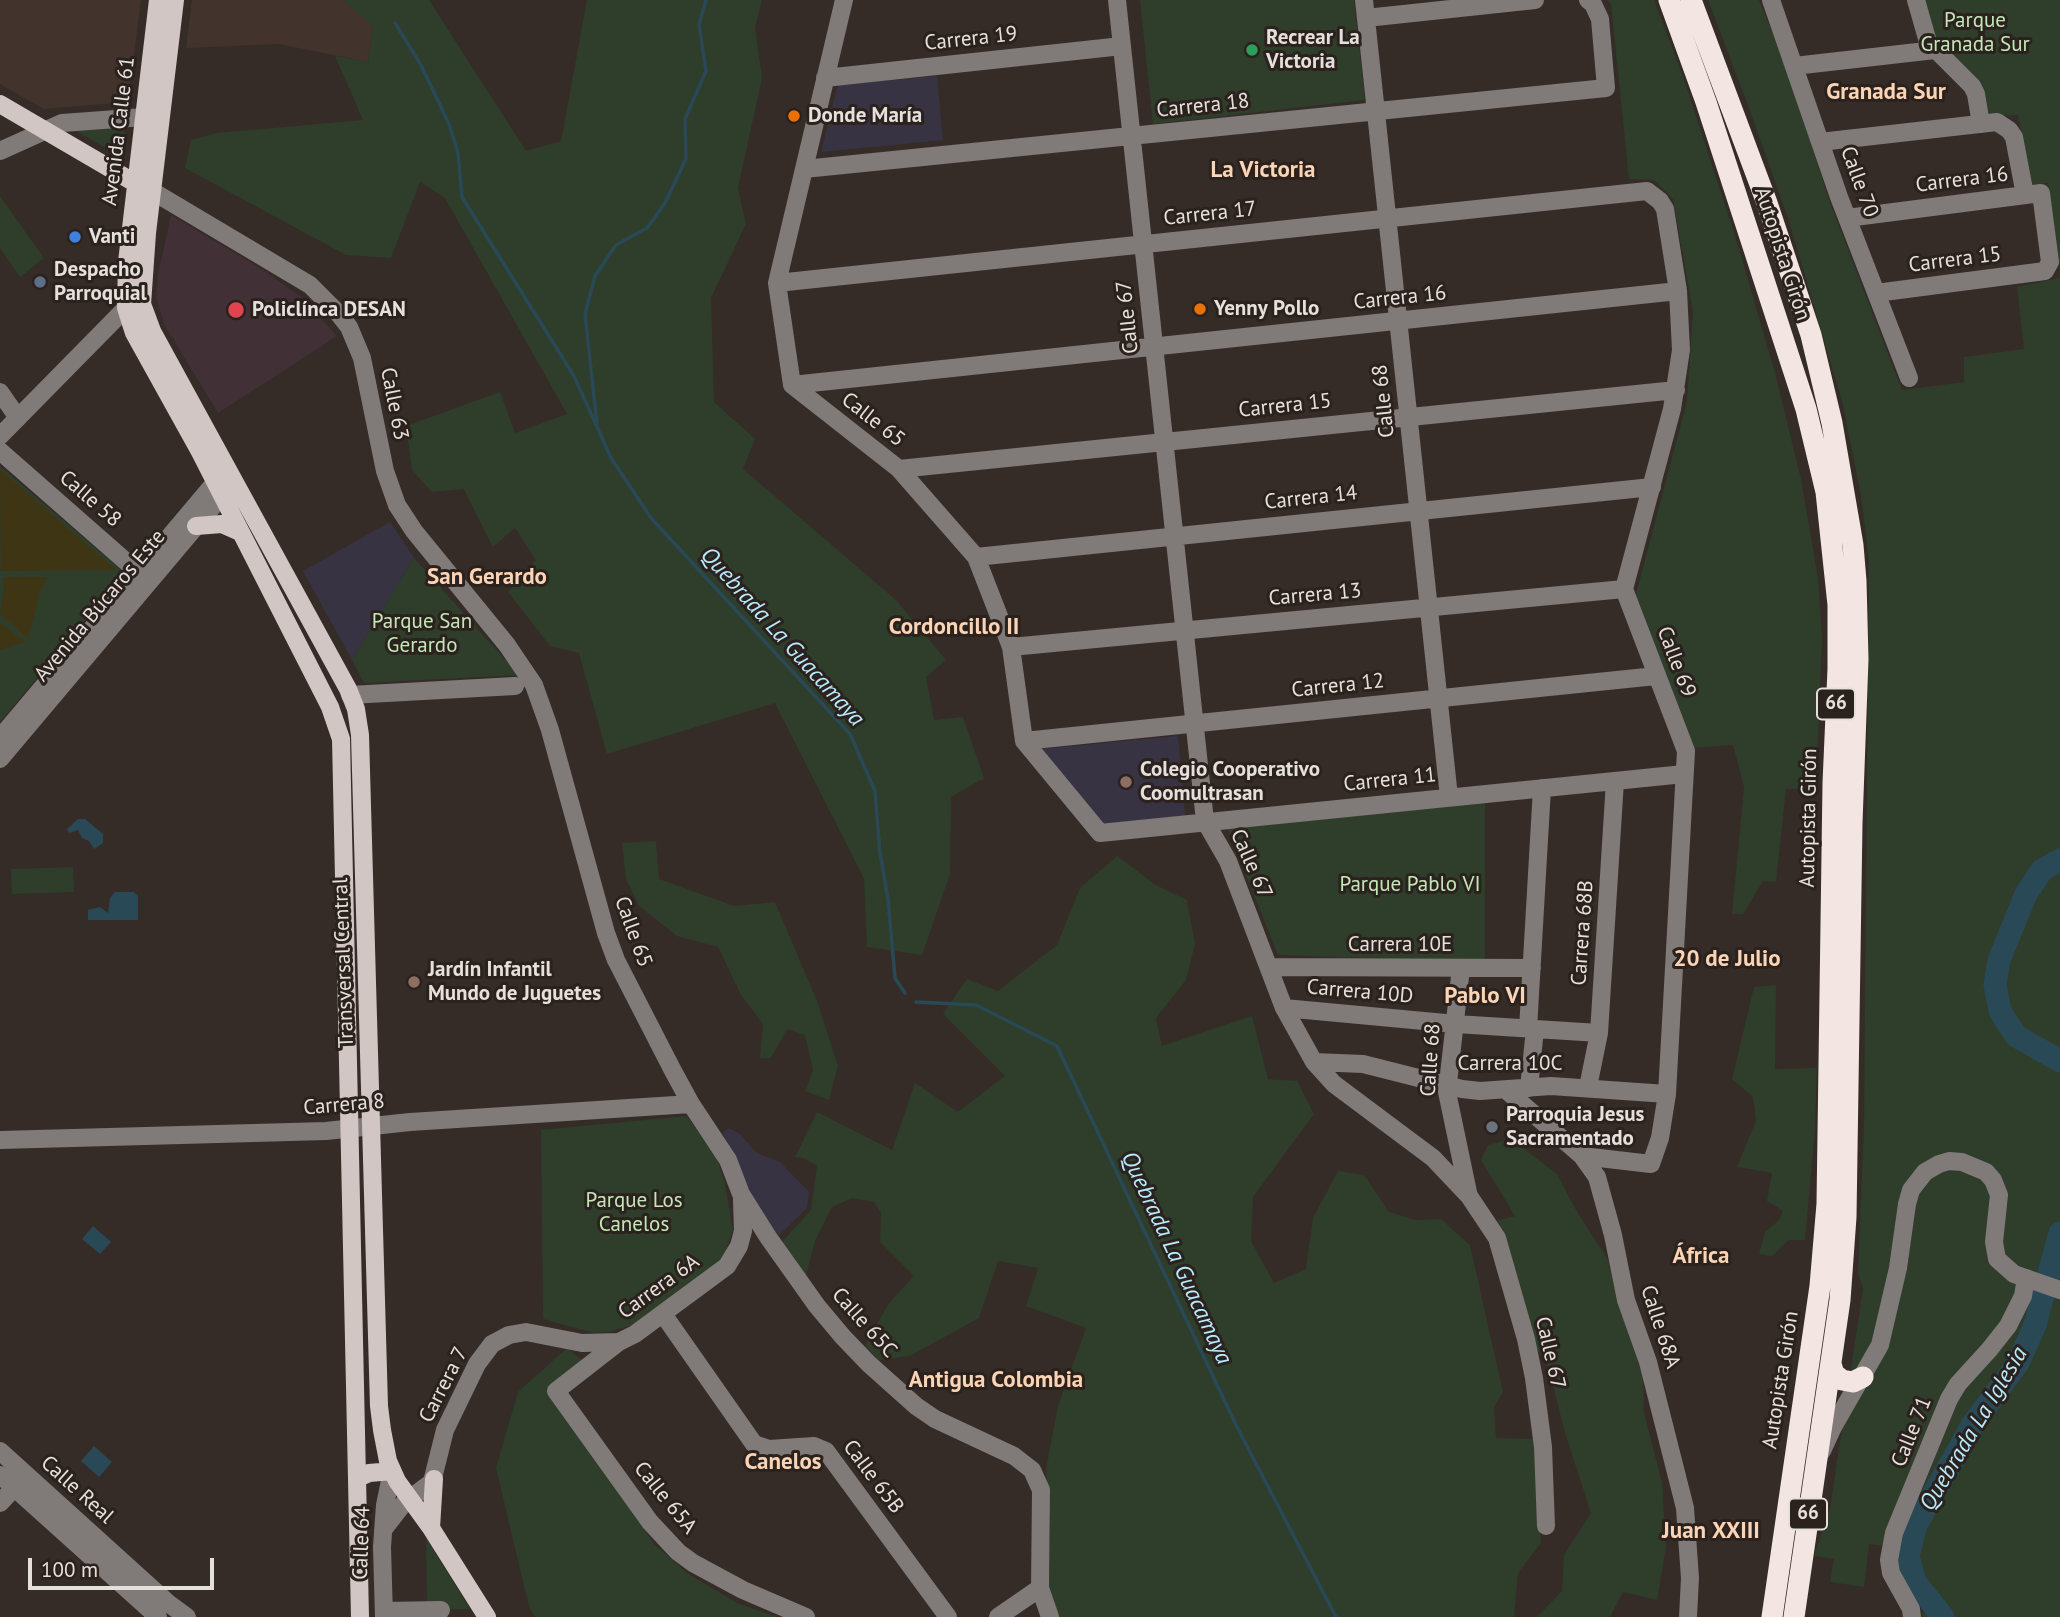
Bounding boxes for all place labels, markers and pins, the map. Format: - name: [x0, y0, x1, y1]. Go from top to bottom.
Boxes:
- place label: Recrear La Victoria: [1266, 25, 1360, 75]
- marker: Recrear La Victoria: [1244, 42, 1260, 58]
- place label: Donde María: [808, 103, 922, 129]
- marker: Donde María: [786, 108, 802, 124]
- place label: Vanti: [89, 224, 135, 250]
- marker: Vanti: [67, 229, 83, 245]
- place label: Despacho Parroquial: [54, 257, 147, 307]
- marker: Despacho Parroquial: [32, 274, 48, 290]
- place label: Yenny Pollo: [1214, 296, 1319, 322]
- place label: Policlínca DESAN: [252, 297, 406, 323]
- marker: Policlínca DESAN: [226, 300, 246, 320]
- marker: Yenny Pollo: [1192, 301, 1208, 317]
- place label: Colegio Cooperativo Coomultrasan: [1140, 757, 1320, 807]
- marker: Colegio Cooperativo Coomultrasan: [1118, 774, 1134, 790]
- place label: Jardín Infantil Mundo de Juguetes: [428, 957, 601, 1007]
- marker: Jardín Infantil Mundo de Juguetes: [406, 974, 422, 990]
- place label: Parroquia Jesus Sacramentado: [1506, 1102, 1644, 1152]
- marker: Parroquia Jesus Sacramentado: [1484, 1119, 1500, 1135]

